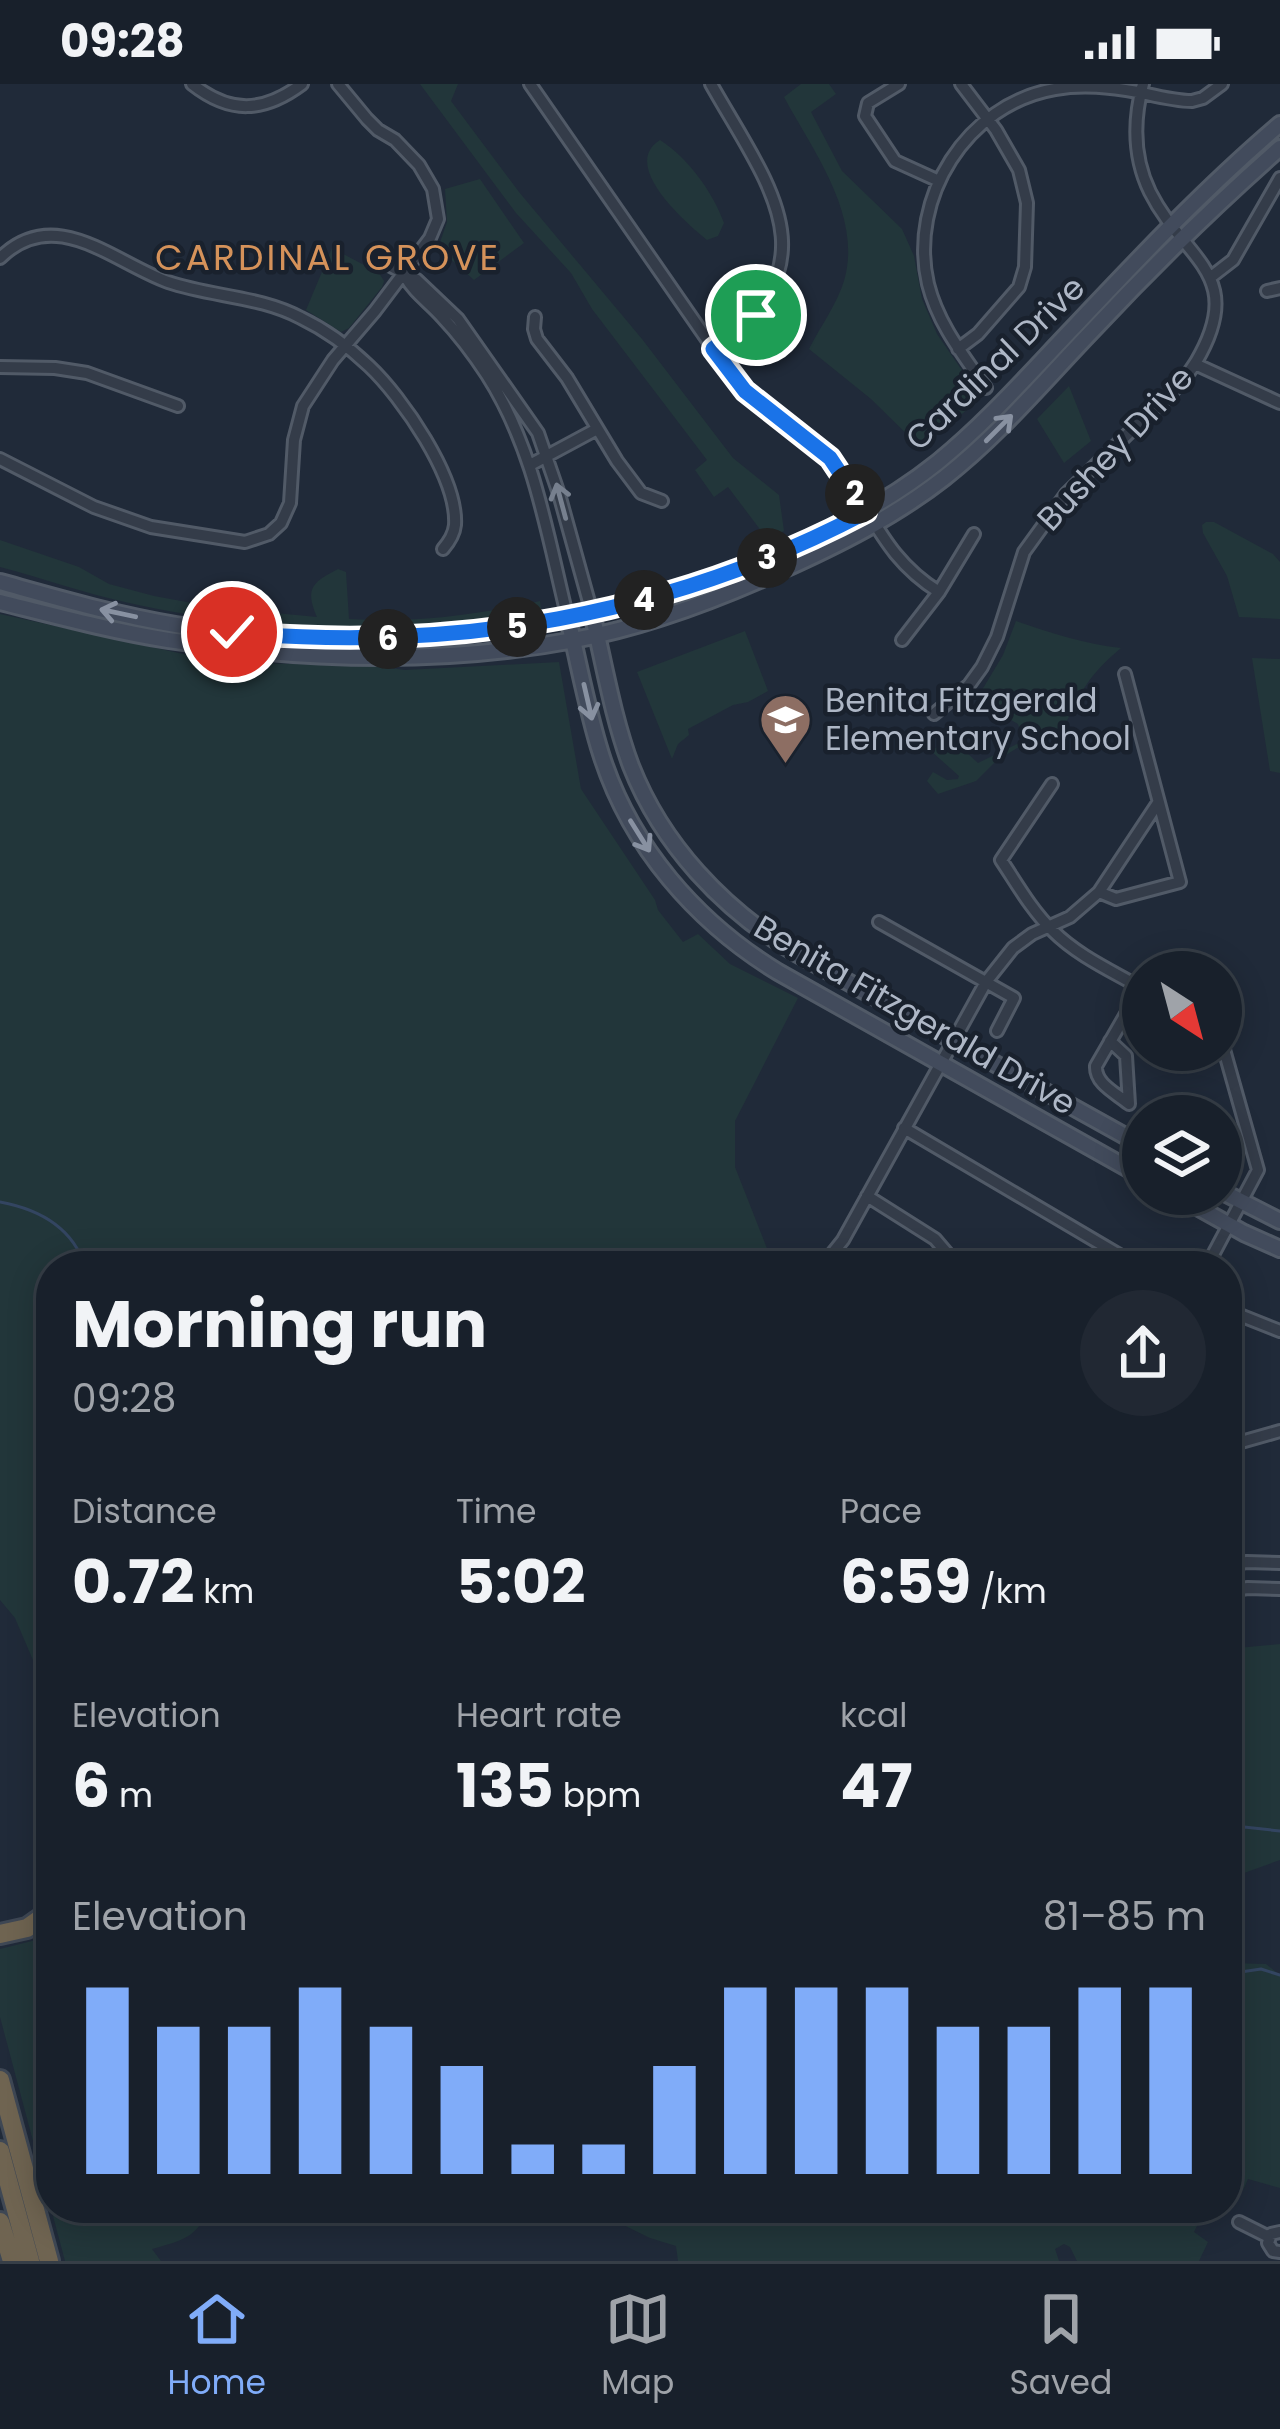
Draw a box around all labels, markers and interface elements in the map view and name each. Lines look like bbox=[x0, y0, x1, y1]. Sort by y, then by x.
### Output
text: 09:28 bbox=[60, 10, 185, 73]
district label: CARDINAL GROVE bbox=[155, 232, 501, 283]
pin bbox=[705, 264, 807, 366]
street label: Cardinal Drive bbox=[895, 265, 1095, 461]
icon: arrive bbox=[723, 282, 789, 348]
street label: Bushey Drive bbox=[1026, 355, 1204, 541]
one-way arrow bbox=[984, 414, 1013, 442]
pin: 2 bbox=[825, 464, 885, 524]
text: 2 bbox=[846, 470, 864, 517]
one-way arrow bbox=[548, 482, 570, 520]
pin: 3 bbox=[737, 528, 797, 588]
text: 3 bbox=[757, 534, 777, 581]
pin: 4 bbox=[614, 570, 674, 630]
text: 4 bbox=[633, 576, 655, 623]
pin bbox=[181, 581, 283, 683]
pin: 5 bbox=[487, 597, 547, 657]
icon: check bbox=[199, 599, 265, 665]
one-way arrow bbox=[100, 601, 139, 623]
text: 5 bbox=[506, 603, 528, 650]
pin: 6 bbox=[358, 609, 418, 669]
text: 6 bbox=[377, 615, 399, 662]
place label: Benita Fitzgerald Elementary School bbox=[825, 677, 1131, 762]
one-way arrow bbox=[577, 682, 600, 720]
school or university icon: Benita Fitzgerald Elementary School bbox=[758, 691, 814, 765]
one-way arrow bbox=[627, 818, 652, 852]
street label: Benita Fitzgerald Drive bbox=[746, 904, 1084, 1126]
north arrow bbox=[1122, 951, 1242, 1071]
map controls bbox=[1122, 951, 1242, 1215]
button: layers bbox=[1122, 1095, 1242, 1215]
text: Morning run bbox=[72, 1278, 487, 1370]
button: share bbox=[1080, 1290, 1206, 1416]
text: 09:28 bbox=[72, 1371, 176, 1426]
text: Distance bbox=[72, 1488, 217, 1535]
text: Time bbox=[456, 1488, 536, 1535]
text: Pace bbox=[840, 1488, 922, 1535]
text: 0.72 bbox=[72, 1540, 194, 1624]
text: 5:02 bbox=[456, 1540, 585, 1624]
text: 6:59 bbox=[840, 1540, 971, 1624]
text: km bbox=[194, 1568, 254, 1615]
text: /km bbox=[971, 1568, 1047, 1615]
text: Elevation bbox=[72, 1692, 221, 1739]
text: Heart rate bbox=[456, 1692, 622, 1739]
text: kcal bbox=[840, 1692, 907, 1739]
text: 6 bbox=[72, 1744, 110, 1828]
text: 135 bbox=[456, 1744, 554, 1828]
text: 47 bbox=[840, 1744, 913, 1828]
text: m bbox=[110, 1772, 153, 1819]
text: bpm bbox=[554, 1772, 641, 1819]
text: Elevation bbox=[72, 1889, 248, 1944]
text: 81–85 m bbox=[1043, 1889, 1206, 1944]
tab: Home bbox=[168, 2286, 266, 2408]
tab: Map bbox=[601, 2286, 674, 2408]
tab: Saved bbox=[1009, 2286, 1112, 2408]

